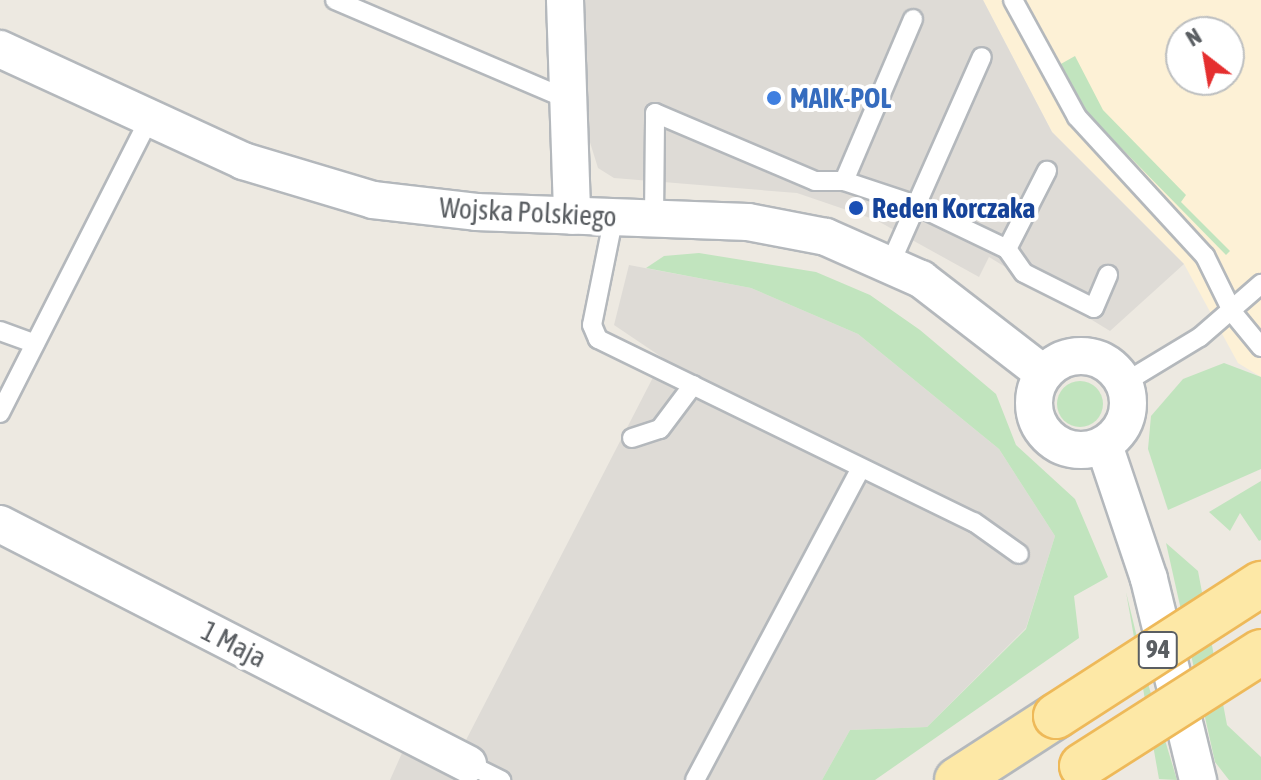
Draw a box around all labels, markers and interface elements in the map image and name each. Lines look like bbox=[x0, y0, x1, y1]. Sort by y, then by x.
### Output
north arrow bbox=[1165, 16, 1245, 96]
text: N bbox=[1181, 23, 1206, 52]
place label: MAIK-POL bbox=[790, 81, 891, 115]
marker: MAIK-POL bbox=[765, 89, 783, 107]
street label: Wojska Polskiego bbox=[439, 191, 617, 233]
place label: Reden Korczaka bbox=[872, 191, 1035, 225]
marker: Reden Korczaka bbox=[847, 199, 865, 217]
street label: 1 Maja bbox=[196, 614, 272, 674]
road number: 94 bbox=[1136, 628, 1180, 672]

